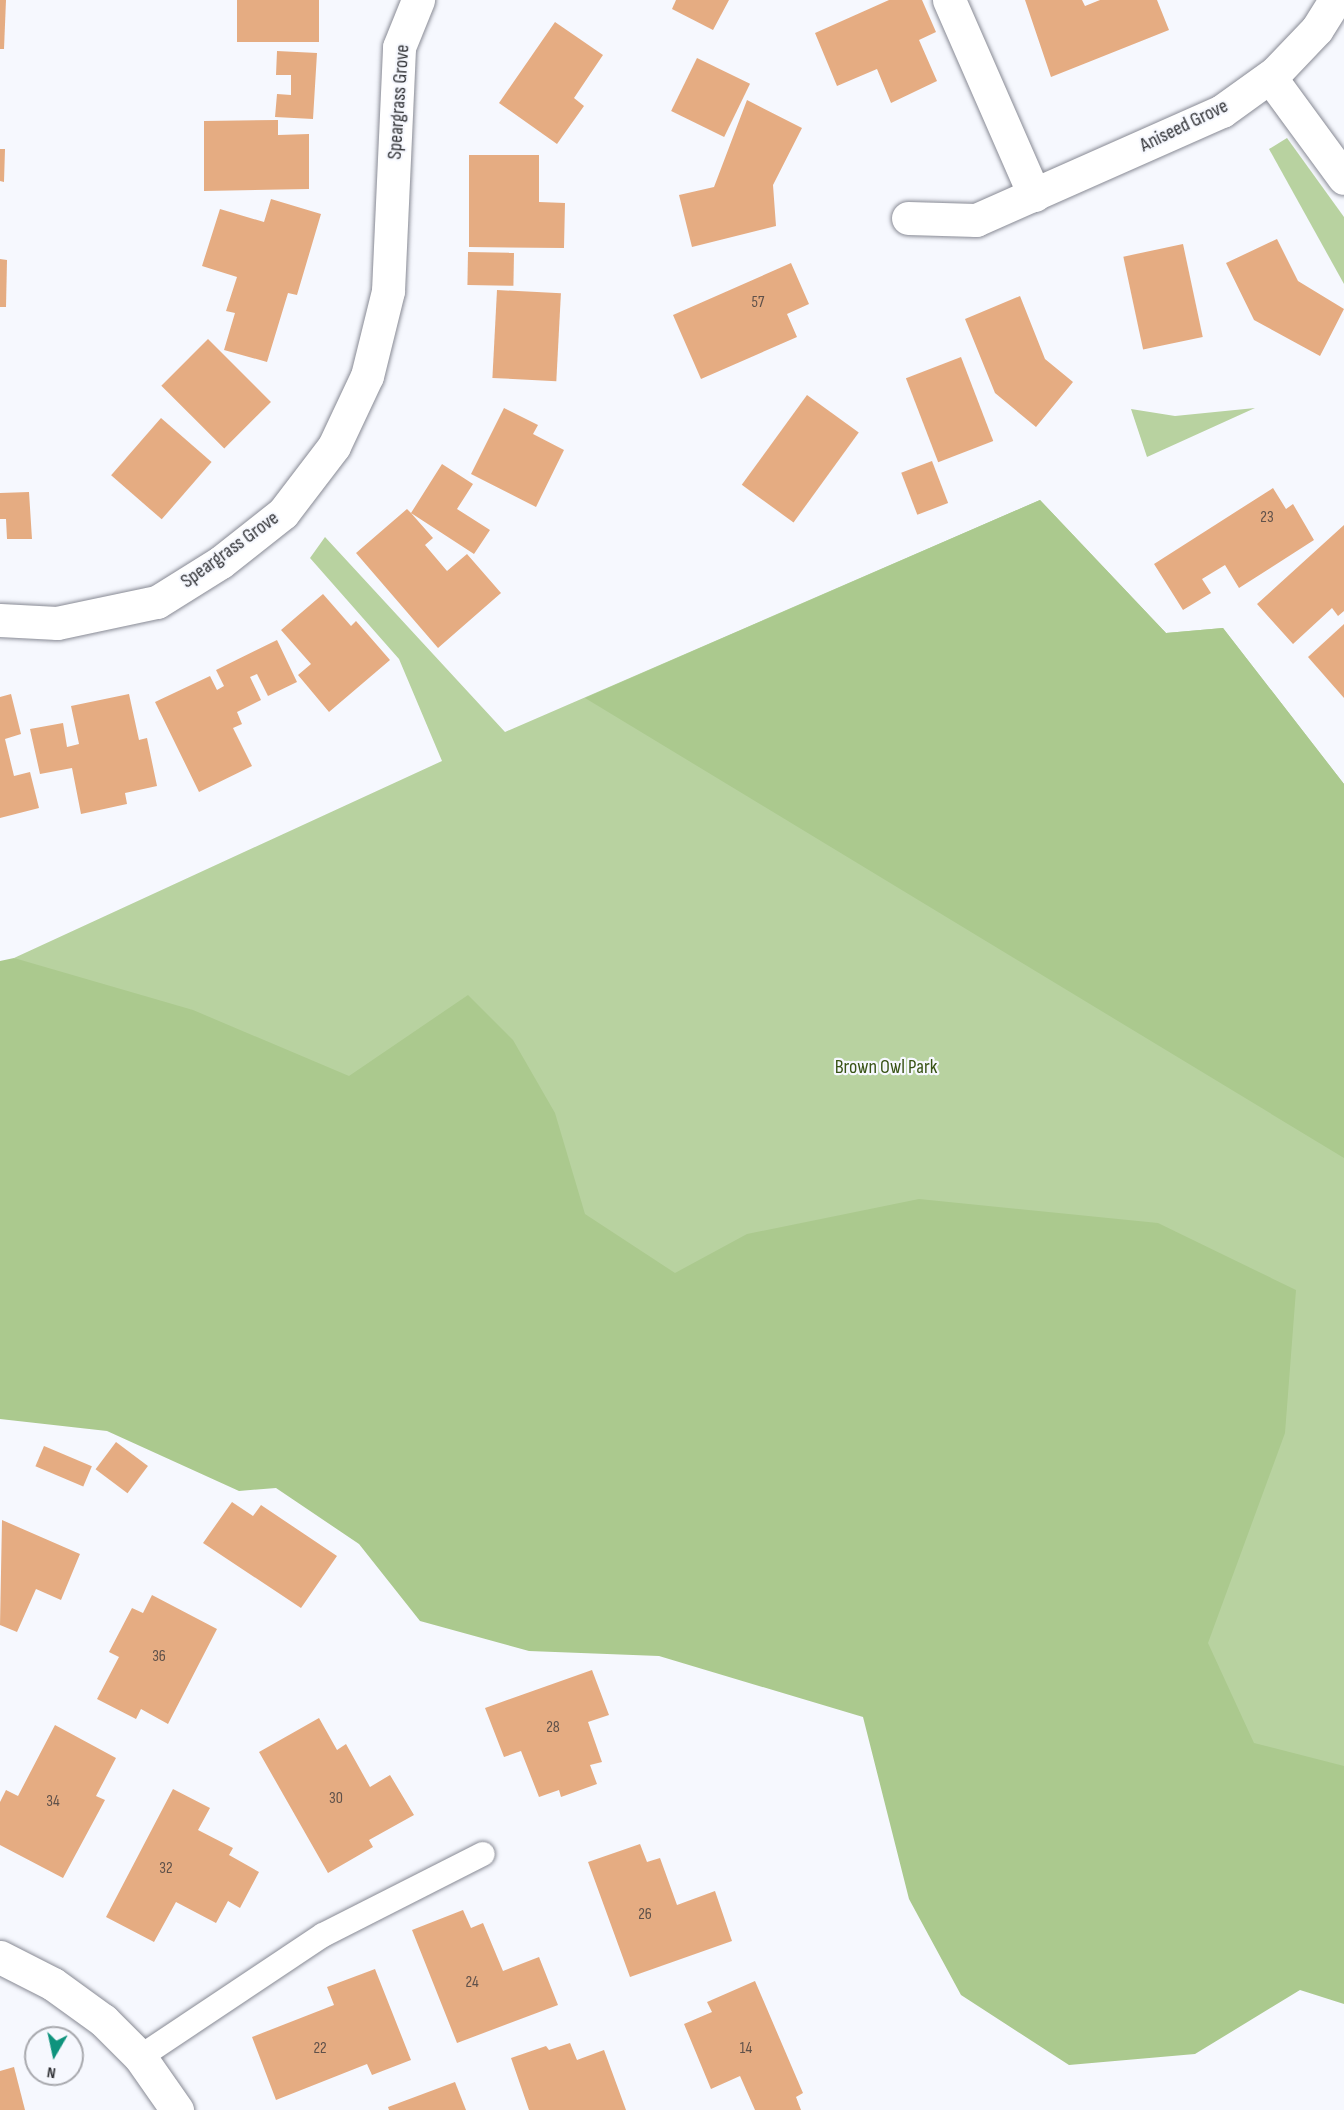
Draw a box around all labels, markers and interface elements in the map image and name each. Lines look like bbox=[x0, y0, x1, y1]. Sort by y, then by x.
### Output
street label: Speargrass Grove bbox=[383, 44, 415, 160]
street label: Aniseed Grove bbox=[1136, 94, 1232, 158]
house number: 57 bbox=[752, 293, 764, 313]
street label: Speargrass Grove bbox=[176, 506, 284, 594]
house number: 23 bbox=[1260, 508, 1274, 528]
park label: Brown Owl Park bbox=[835, 1055, 937, 1079]
house number: 36 bbox=[152, 1647, 166, 1667]
house number: 28 bbox=[546, 1718, 560, 1738]
house number: 30 bbox=[329, 1789, 343, 1809]
house number: 34 bbox=[46, 1792, 60, 1812]
house number: 32 bbox=[159, 1859, 173, 1879]
house number: 26 bbox=[638, 1905, 652, 1925]
house number: 24 bbox=[465, 1973, 479, 1993]
north arrow bbox=[24, 2026, 84, 2086]
house number: 22 bbox=[313, 2039, 327, 2059]
house number: 14 bbox=[740, 2039, 752, 2059]
text: N bbox=[46, 2062, 57, 2082]

